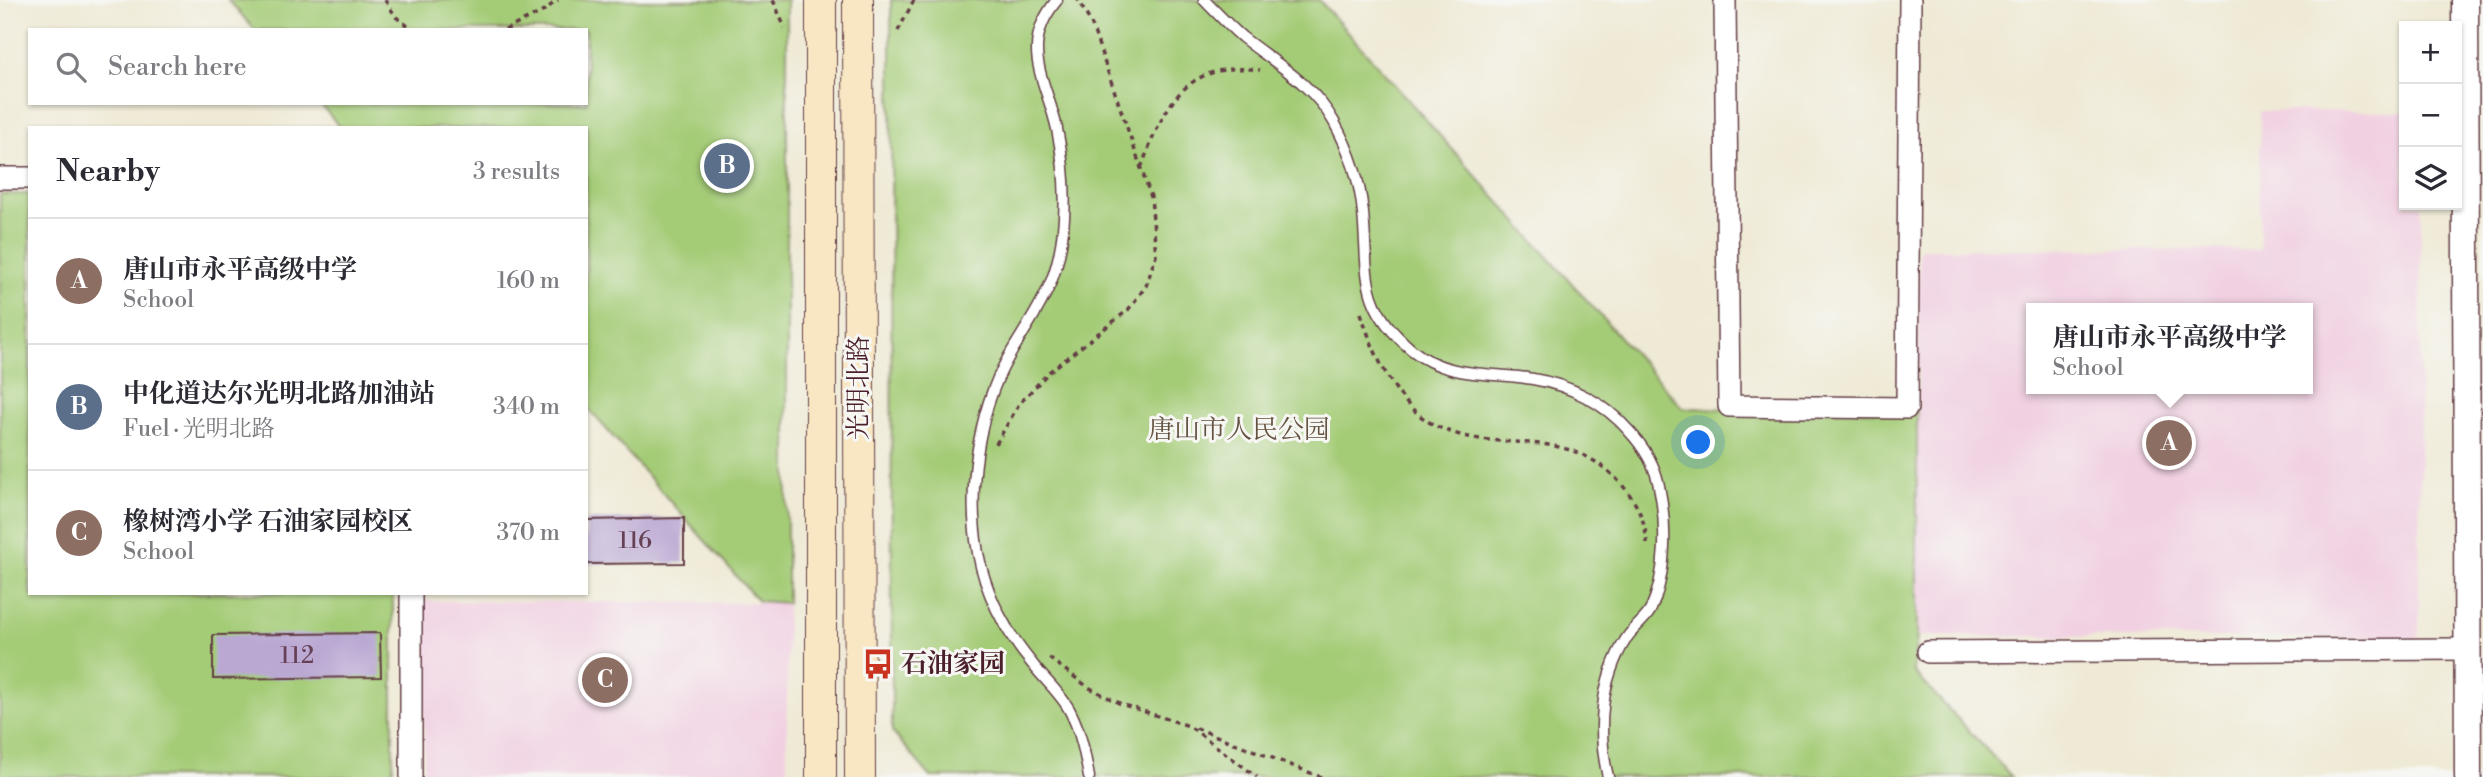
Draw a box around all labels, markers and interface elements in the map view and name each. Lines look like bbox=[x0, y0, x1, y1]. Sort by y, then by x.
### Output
map controls bbox=[2399, 21, 2462, 210]
button: + bbox=[2399, 21, 2462, 84]
search box bbox=[28, 28, 588, 105]
icon: search bbox=[52, 48, 90, 86]
text: Search here bbox=[108, 51, 247, 83]
button: − bbox=[2399, 84, 2462, 147]
pin: B bbox=[704, 140, 750, 192]
button: layers bbox=[2399, 147, 2462, 210]
text: Nearby bbox=[56, 153, 160, 191]
text: 3 results bbox=[473, 158, 560, 186]
text: 唐山市永平高级中学 bbox=[123, 254, 357, 286]
text: A bbox=[71, 267, 87, 295]
text: 160 m bbox=[497, 267, 560, 295]
text: School bbox=[123, 286, 194, 314]
popup bbox=[2026, 303, 2313, 394]
text: 唐山市永平高级中学 bbox=[2052, 322, 2287, 354]
street label: 光明北路 bbox=[843, 336, 875, 440]
text: School bbox=[2052, 354, 2124, 382]
text: 中化道达尔光明北路加油站 bbox=[123, 378, 435, 410]
text: B bbox=[70, 393, 88, 421]
text: 340 m bbox=[493, 393, 560, 421]
park label: 唐山市人民公园 bbox=[1148, 414, 1330, 446]
text: Fuel · 光明北路 bbox=[123, 415, 275, 443]
pin: A bbox=[2146, 417, 2192, 469]
your location bbox=[1681, 425, 1715, 459]
text: 橡树湾小学 石油家园校区 bbox=[123, 506, 413, 538]
text: C bbox=[71, 519, 87, 547]
text: 370 m bbox=[497, 519, 560, 547]
house number: 116 bbox=[618, 527, 652, 555]
text: School bbox=[123, 538, 194, 566]
house number: 112 bbox=[280, 642, 314, 670]
bus stop icon: 石油家园 bbox=[861, 647, 895, 681]
place label: 石油家园 bbox=[901, 648, 1005, 680]
pin: C bbox=[582, 654, 628, 706]

